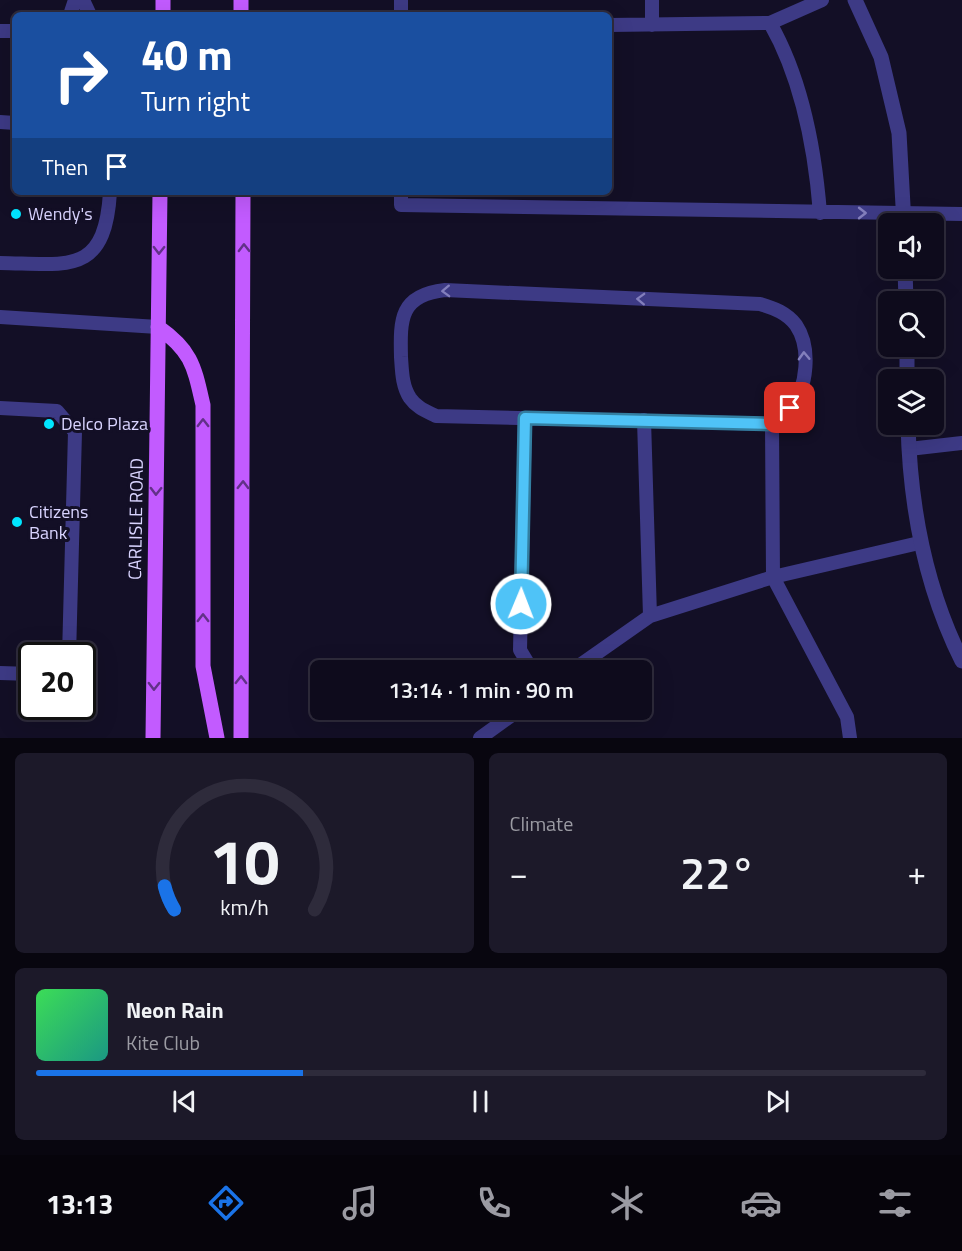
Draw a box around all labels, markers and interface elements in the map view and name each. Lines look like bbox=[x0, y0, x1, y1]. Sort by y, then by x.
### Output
text: 40 m bbox=[141, 22, 233, 86]
icon: right bbox=[42, 36, 120, 114]
text: Turn right bbox=[141, 80, 250, 121]
text: Then bbox=[42, 150, 88, 184]
icon: arrive bbox=[100, 150, 133, 183]
place label: Wendy's bbox=[28, 200, 93, 227]
marker: Wendy's bbox=[9, 207, 23, 221]
one-way arrow bbox=[857, 207, 866, 219]
map controls bbox=[878, 213, 944, 435]
button: sound bbox=[878, 213, 944, 279]
one-way arrow bbox=[238, 244, 250, 253]
one-way arrow bbox=[153, 246, 165, 255]
one-way arrow bbox=[441, 285, 450, 297]
button: search bbox=[878, 291, 944, 357]
one-way arrow bbox=[636, 292, 645, 305]
one-way arrow bbox=[798, 351, 810, 360]
button: layers bbox=[878, 369, 944, 435]
pin bbox=[764, 382, 815, 433]
icon: arrive bbox=[773, 391, 806, 424]
place label: Delco Plaza bbox=[61, 410, 148, 437]
marker: Delco Plaza bbox=[42, 417, 56, 431]
one-way arrow bbox=[197, 418, 209, 427]
street label: CARLISLE ROAD bbox=[121, 458, 150, 580]
one-way arrow bbox=[237, 480, 249, 489]
one-way arrow bbox=[150, 486, 162, 495]
place label: Citizens Bank bbox=[29, 498, 88, 546]
marker: Citizens Bank bbox=[10, 515, 24, 529]
position arrow bbox=[489, 572, 553, 636]
one-way arrow bbox=[197, 613, 209, 622]
speed limit sign: 20 bbox=[18, 642, 96, 720]
text: 13:14 · 1 min · 90 m bbox=[388, 673, 574, 707]
one-way arrow bbox=[235, 675, 247, 684]
one-way arrow bbox=[147, 681, 160, 690]
text: Climate bbox=[510, 808, 573, 839]
text: 10 bbox=[209, 813, 279, 908]
text: 22° bbox=[680, 838, 756, 906]
text: − bbox=[510, 848, 528, 898]
text: + bbox=[908, 848, 926, 898]
text: km/h bbox=[220, 891, 269, 923]
text: Neon Rain bbox=[126, 993, 224, 1027]
text: Kite Club bbox=[126, 1027, 200, 1058]
icon: previous bbox=[168, 1085, 201, 1118]
icon: pause bbox=[464, 1085, 497, 1118]
icon: next bbox=[761, 1085, 794, 1118]
icon: directions bbox=[205, 1182, 247, 1224]
icon: music bbox=[339, 1182, 381, 1224]
icon: phone bbox=[473, 1182, 515, 1224]
icon: climate bbox=[606, 1182, 648, 1224]
icon: car bbox=[740, 1182, 782, 1224]
icon: filters bbox=[874, 1182, 916, 1224]
text: 13:13 bbox=[46, 1183, 113, 1224]

